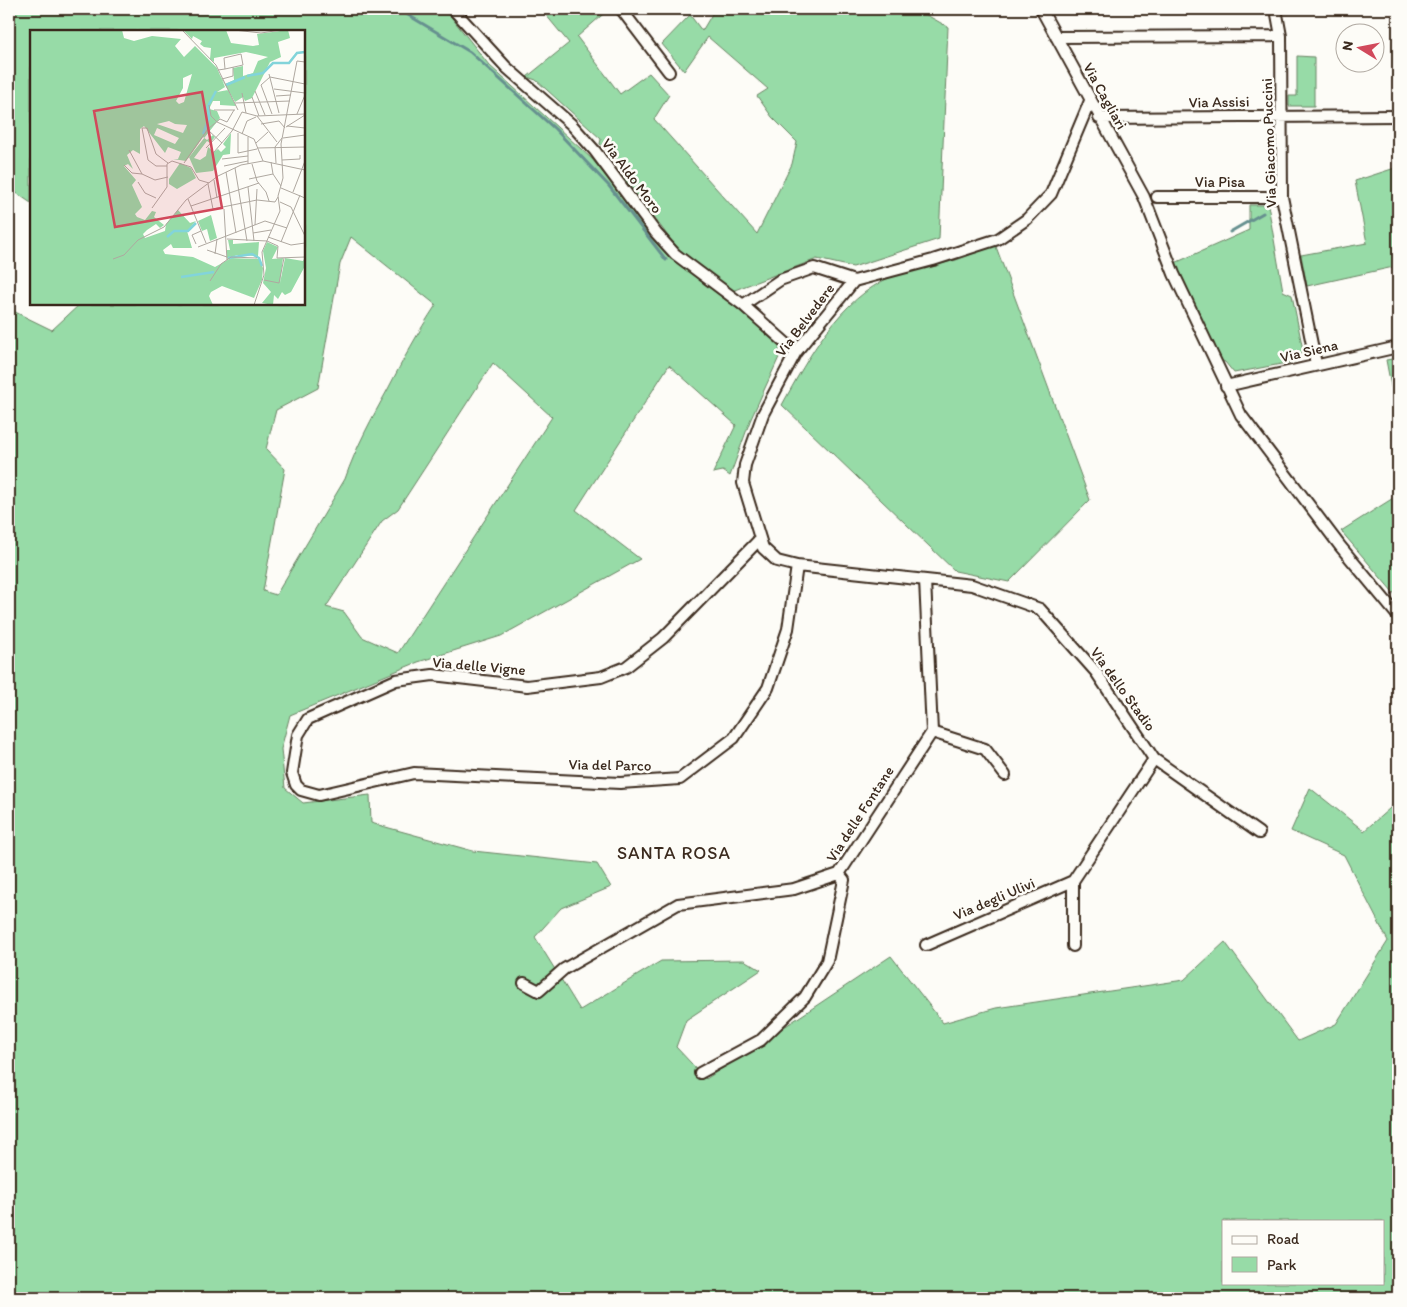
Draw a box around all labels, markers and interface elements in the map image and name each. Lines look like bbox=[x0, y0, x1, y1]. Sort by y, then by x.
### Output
north arrow bbox=[1334, 22, 1384, 72]
inset map bbox=[30, 30, 305, 305]
text: N bbox=[1338, 40, 1357, 52]
street label: Via Cagliari bbox=[1079, 59, 1131, 133]
street label: Via Giacomo Puccini bbox=[1258, 78, 1280, 208]
street label: Via Assisi bbox=[1188, 92, 1250, 112]
street label: Via Aldo Moro bbox=[598, 135, 666, 217]
street label: Via Pisa bbox=[1195, 173, 1245, 191]
street label: Via Belvedere bbox=[772, 280, 838, 360]
street label: Via Siena bbox=[1278, 335, 1340, 366]
street label: Via dello Stadio bbox=[1086, 643, 1160, 735]
street label: Via delle Vigne bbox=[432, 653, 526, 679]
street label: Via del Parco bbox=[568, 755, 652, 775]
street label: Via delle Fontane bbox=[822, 763, 898, 865]
district label: SANTA ROSA bbox=[617, 842, 731, 864]
street label: Via degli Ulivi bbox=[951, 874, 1037, 924]
legend bbox=[1222, 1220, 1384, 1284]
text: Road bbox=[1267, 1230, 1300, 1248]
text: Park bbox=[1267, 1256, 1297, 1274]

